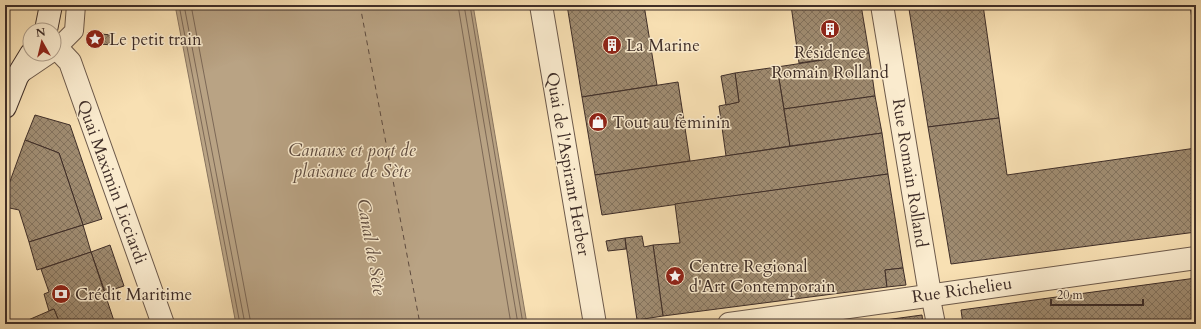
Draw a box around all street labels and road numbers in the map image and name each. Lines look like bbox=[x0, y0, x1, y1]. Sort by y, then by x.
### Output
street label: Quai de l'Aspirant Herber bbox=[541, 70, 596, 258]
street label: Quai Maximin Licciardi bbox=[72, 97, 153, 268]
street label: Rue Romain Rolland bbox=[887, 97, 933, 249]
street label: Rue Richelieu bbox=[910, 272, 1014, 308]

